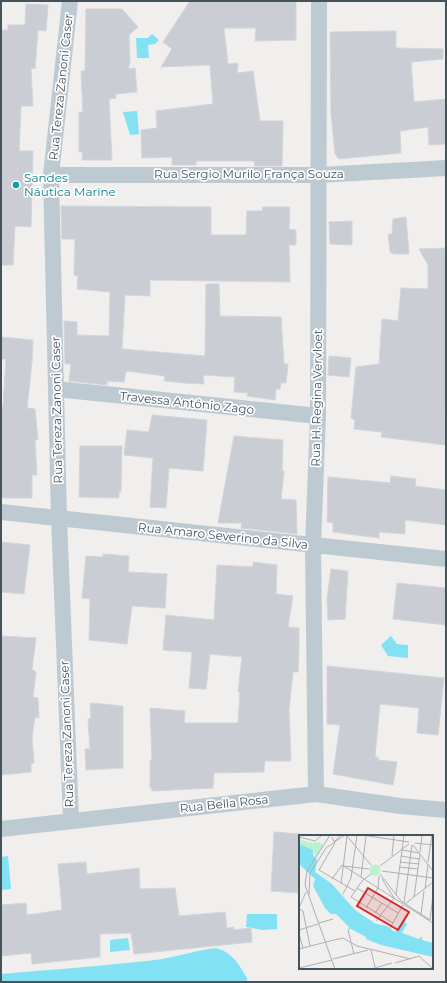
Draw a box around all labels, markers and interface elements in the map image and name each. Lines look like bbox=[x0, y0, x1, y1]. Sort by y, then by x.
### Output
street label: Rua Tereza Zanoni Caser bbox=[45, 13, 76, 161]
street label: Rua Sergio Murilo França Souza bbox=[154, 166, 344, 181]
place label: Sandes Náutica Marine bbox=[24, 170, 116, 199]
marker: Sandes Náutica Marine bbox=[11, 180, 21, 190]
street label: Rua H. Regina Vervloet bbox=[308, 329, 325, 467]
street label: Rua Tereza Zanoni Caser bbox=[48, 336, 65, 484]
street label: Travessa Antônio Zago bbox=[119, 388, 255, 417]
street label: Rua Amaro Severino da Silva bbox=[137, 519, 309, 552]
street label: Rua Tereza Zanoni Caser bbox=[56, 660, 77, 808]
street label: Rua Bella Rosa bbox=[179, 791, 269, 816]
inset map bbox=[299, 835, 433, 969]

